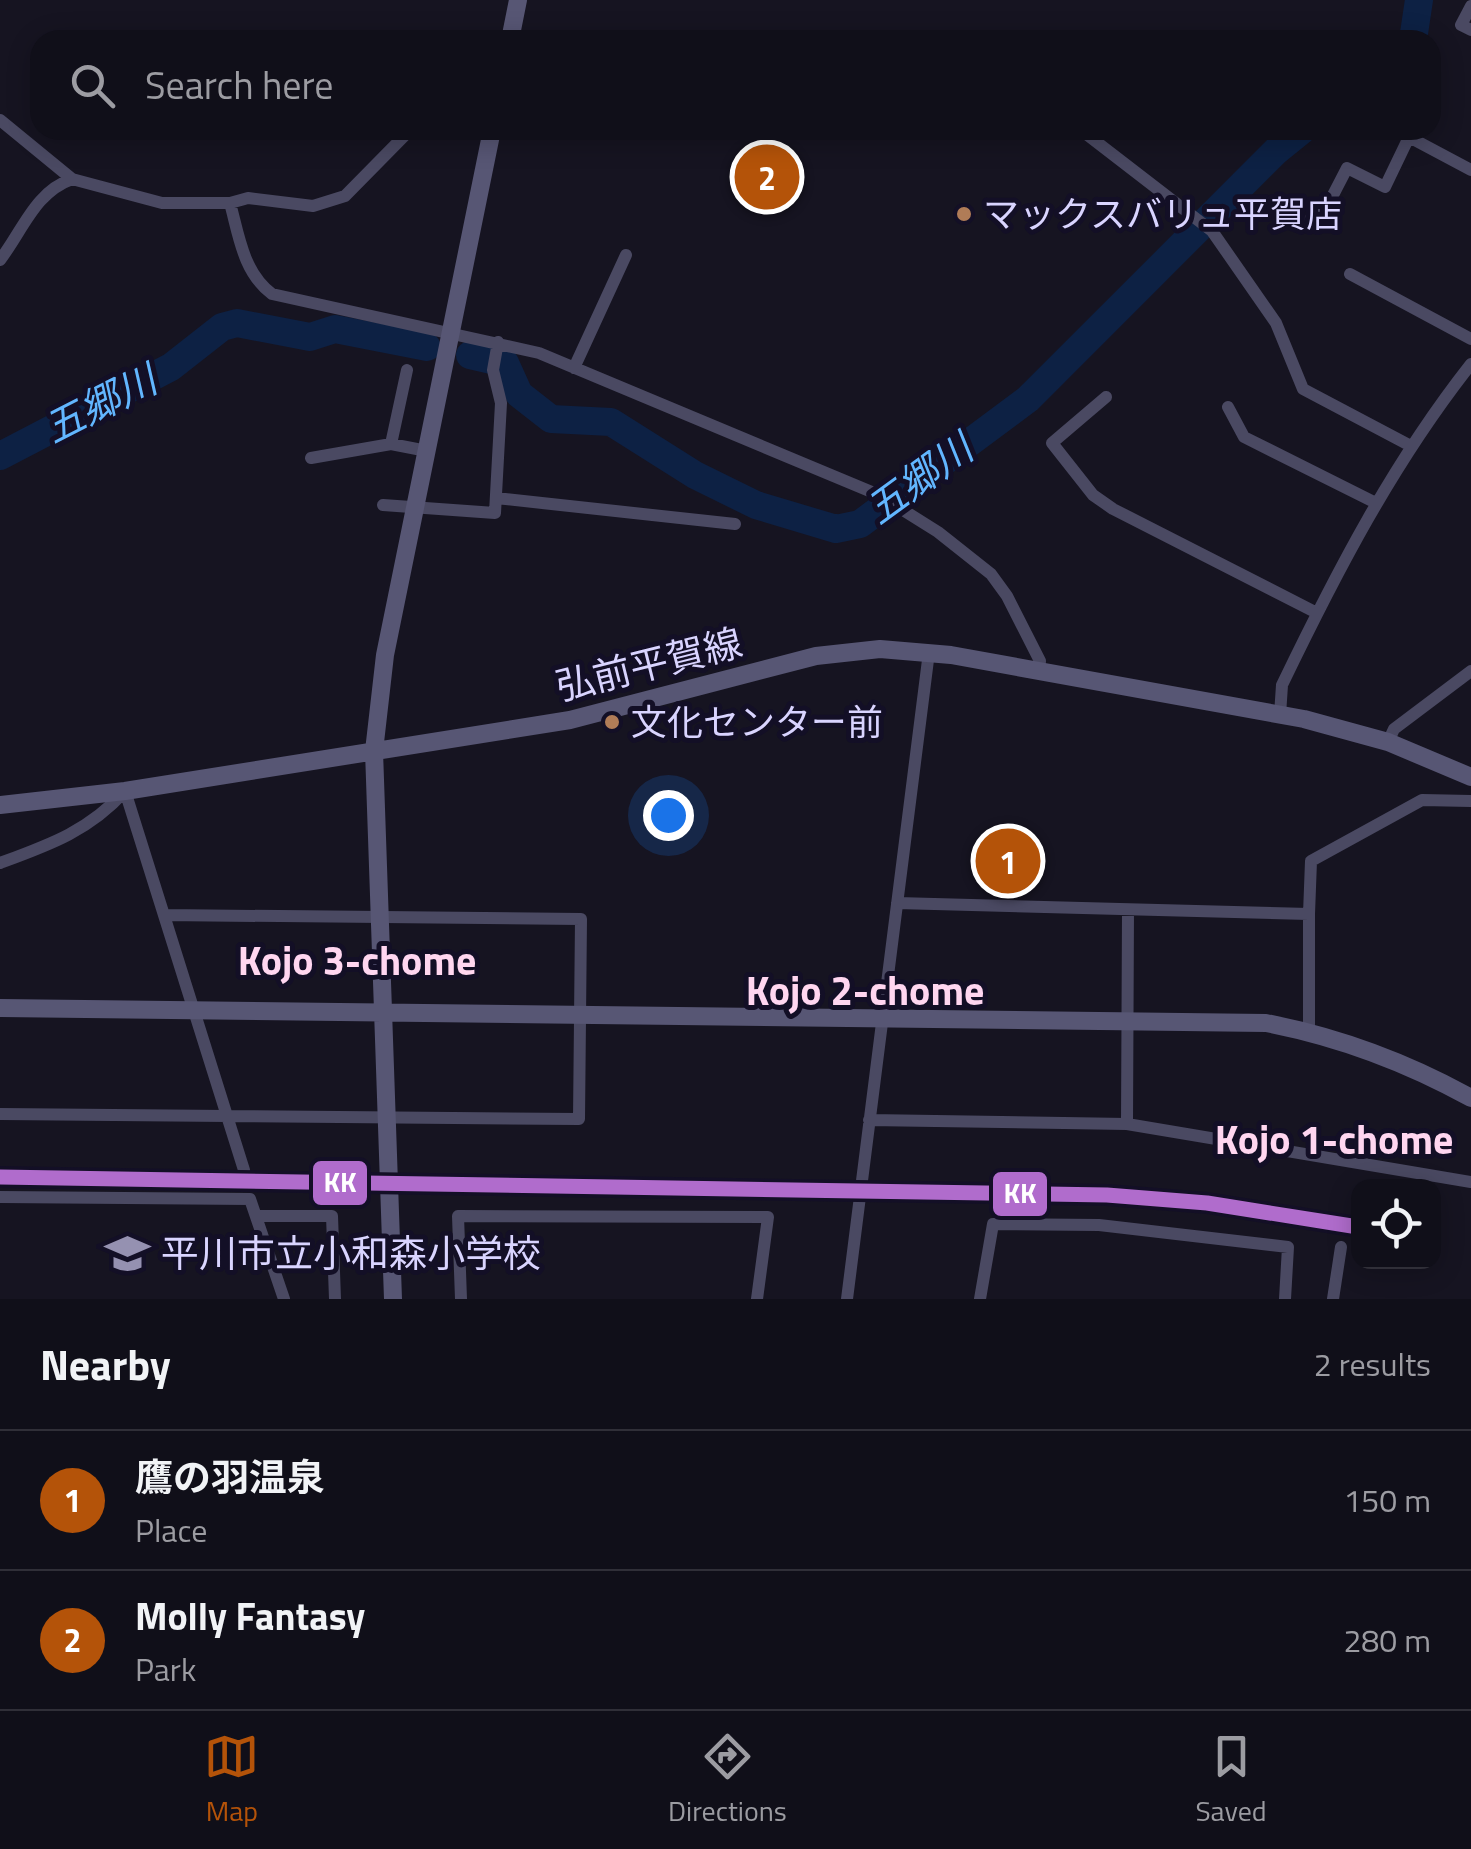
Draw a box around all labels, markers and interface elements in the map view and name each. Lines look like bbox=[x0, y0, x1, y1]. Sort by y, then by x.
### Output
search box bbox=[30, 30, 1441, 140]
text: Search here bbox=[145, 56, 333, 114]
icon: search bbox=[65, 58, 120, 113]
pin: 2 bbox=[734, 140, 800, 214]
place label: マックスバリュ平賀店 bbox=[983, 186, 1342, 241]
marker: マックスバリュ平賀店 bbox=[954, 204, 974, 224]
water label: 五郷川 bbox=[32, 347, 171, 458]
water label: 五郷川 bbox=[852, 416, 988, 539]
street label: 弘前平賀線 bbox=[550, 613, 748, 715]
place label: 文化センター前 bbox=[631, 694, 883, 749]
marker: 文化センター前 bbox=[602, 712, 622, 732]
your location bbox=[643, 790, 694, 841]
pin: 1 bbox=[976, 824, 1040, 898]
district label: Kojo 3-chome bbox=[238, 930, 476, 991]
district label: Kojo 2-chome bbox=[746, 960, 984, 1021]
district label: Kojo 1-chome bbox=[1215, 1109, 1453, 1170]
line badge: KK bbox=[311, 1159, 369, 1207]
text: KK bbox=[323, 1160, 357, 1203]
line badge: KK bbox=[991, 1170, 1049, 1218]
text: KK bbox=[1003, 1171, 1037, 1214]
map controls bbox=[1351, 1179, 1441, 1269]
button: locate bbox=[1351, 1179, 1441, 1269]
place label: 平川市立小和森小学校 bbox=[161, 1224, 541, 1282]
school or university icon: 平川市立小和森小学校 bbox=[104, 1230, 152, 1278]
text: Nearby bbox=[40, 1332, 171, 1396]
text: 2 results bbox=[1314, 1340, 1431, 1388]
text: 鷹の羽温泉 bbox=[135, 1448, 325, 1506]
text: 1 bbox=[64, 1476, 81, 1524]
text: 150 m bbox=[1343, 1476, 1431, 1524]
text: Place bbox=[135, 1506, 207, 1554]
text: Molly Fantasy bbox=[135, 1587, 365, 1645]
text: 2 bbox=[64, 1616, 81, 1664]
text: 280 m bbox=[1343, 1616, 1431, 1664]
text: Park bbox=[135, 1645, 196, 1693]
tab: Map bbox=[204, 1729, 259, 1832]
tab: Directions bbox=[668, 1729, 787, 1832]
tab: Saved bbox=[1195, 1729, 1267, 1832]

